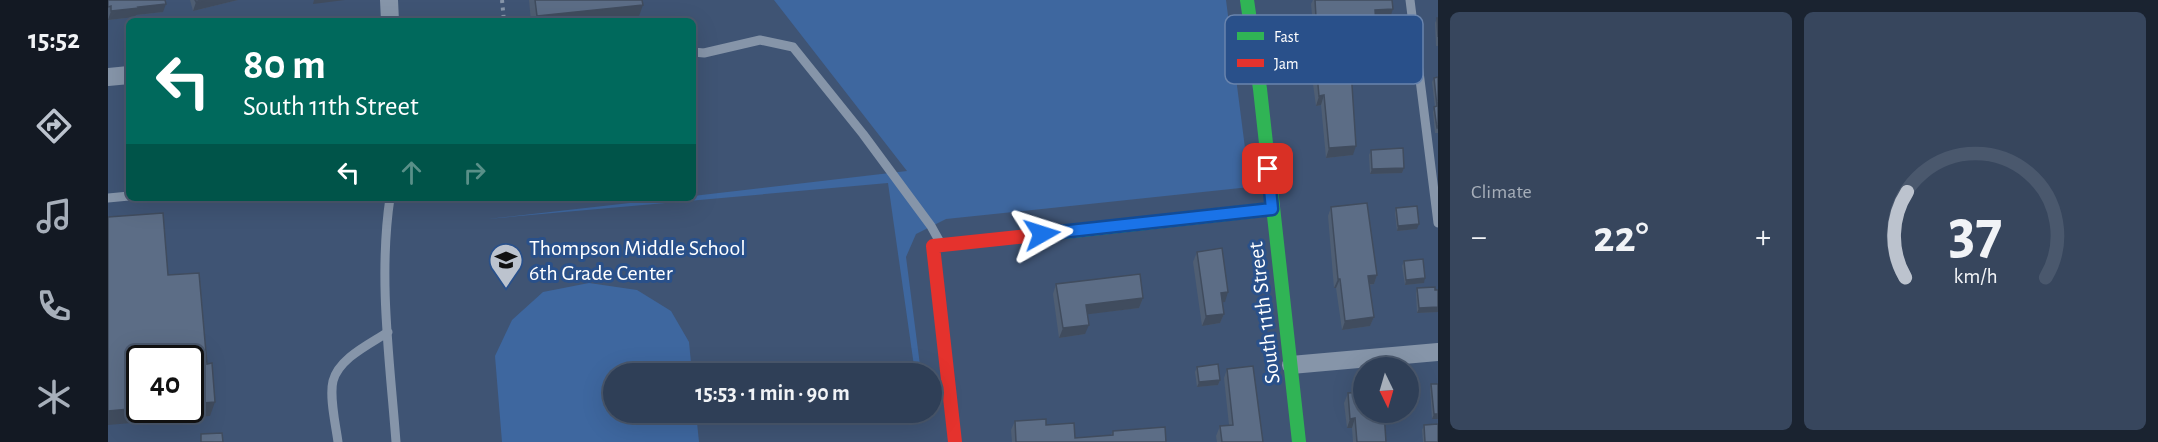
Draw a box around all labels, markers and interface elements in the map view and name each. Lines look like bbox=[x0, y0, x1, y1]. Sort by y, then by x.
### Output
legend bbox=[1225, 15, 1423, 84]
text: 15:52 bbox=[28, 26, 80, 53]
text: Fast bbox=[1274, 29, 1299, 45]
icon: left bbox=[144, 42, 222, 120]
text: 80 m bbox=[243, 44, 326, 86]
text: Jam bbox=[1274, 56, 1299, 72]
text: South 11th Street bbox=[243, 93, 419, 120]
icon: directions bbox=[33, 105, 75, 147]
pin bbox=[1242, 143, 1293, 194]
icon: arrive bbox=[1251, 152, 1284, 185]
icon: left bbox=[332, 156, 365, 189]
icon: ahead bbox=[395, 156, 428, 189]
icon: right bbox=[458, 156, 491, 189]
text: Climate bbox=[1471, 182, 1532, 202]
icon: music bbox=[33, 195, 75, 237]
position arrow bbox=[1010, 202, 1074, 266]
text: 37 bbox=[1948, 202, 2002, 264]
text: 22° bbox=[1593, 215, 1649, 260]
text: − bbox=[1471, 221, 1487, 254]
text: + bbox=[1755, 221, 1771, 254]
place label: Thompson Middle School 6th Grade Center bbox=[529, 237, 746, 284]
street label: South 11th Street bbox=[1244, 241, 1284, 385]
school or university icon: Thompson Middle School 6th Grade Center bbox=[488, 242, 524, 289]
text: km/h bbox=[1953, 266, 1997, 287]
icon: phone bbox=[33, 285, 75, 327]
speed limit sign: 40 bbox=[126, 345, 204, 423]
north arrow bbox=[1353, 357, 1419, 423]
map controls bbox=[1353, 357, 1419, 423]
icon: climate bbox=[33, 376, 75, 418]
text: 15:53 · 1 min · 90 m bbox=[695, 382, 850, 404]

